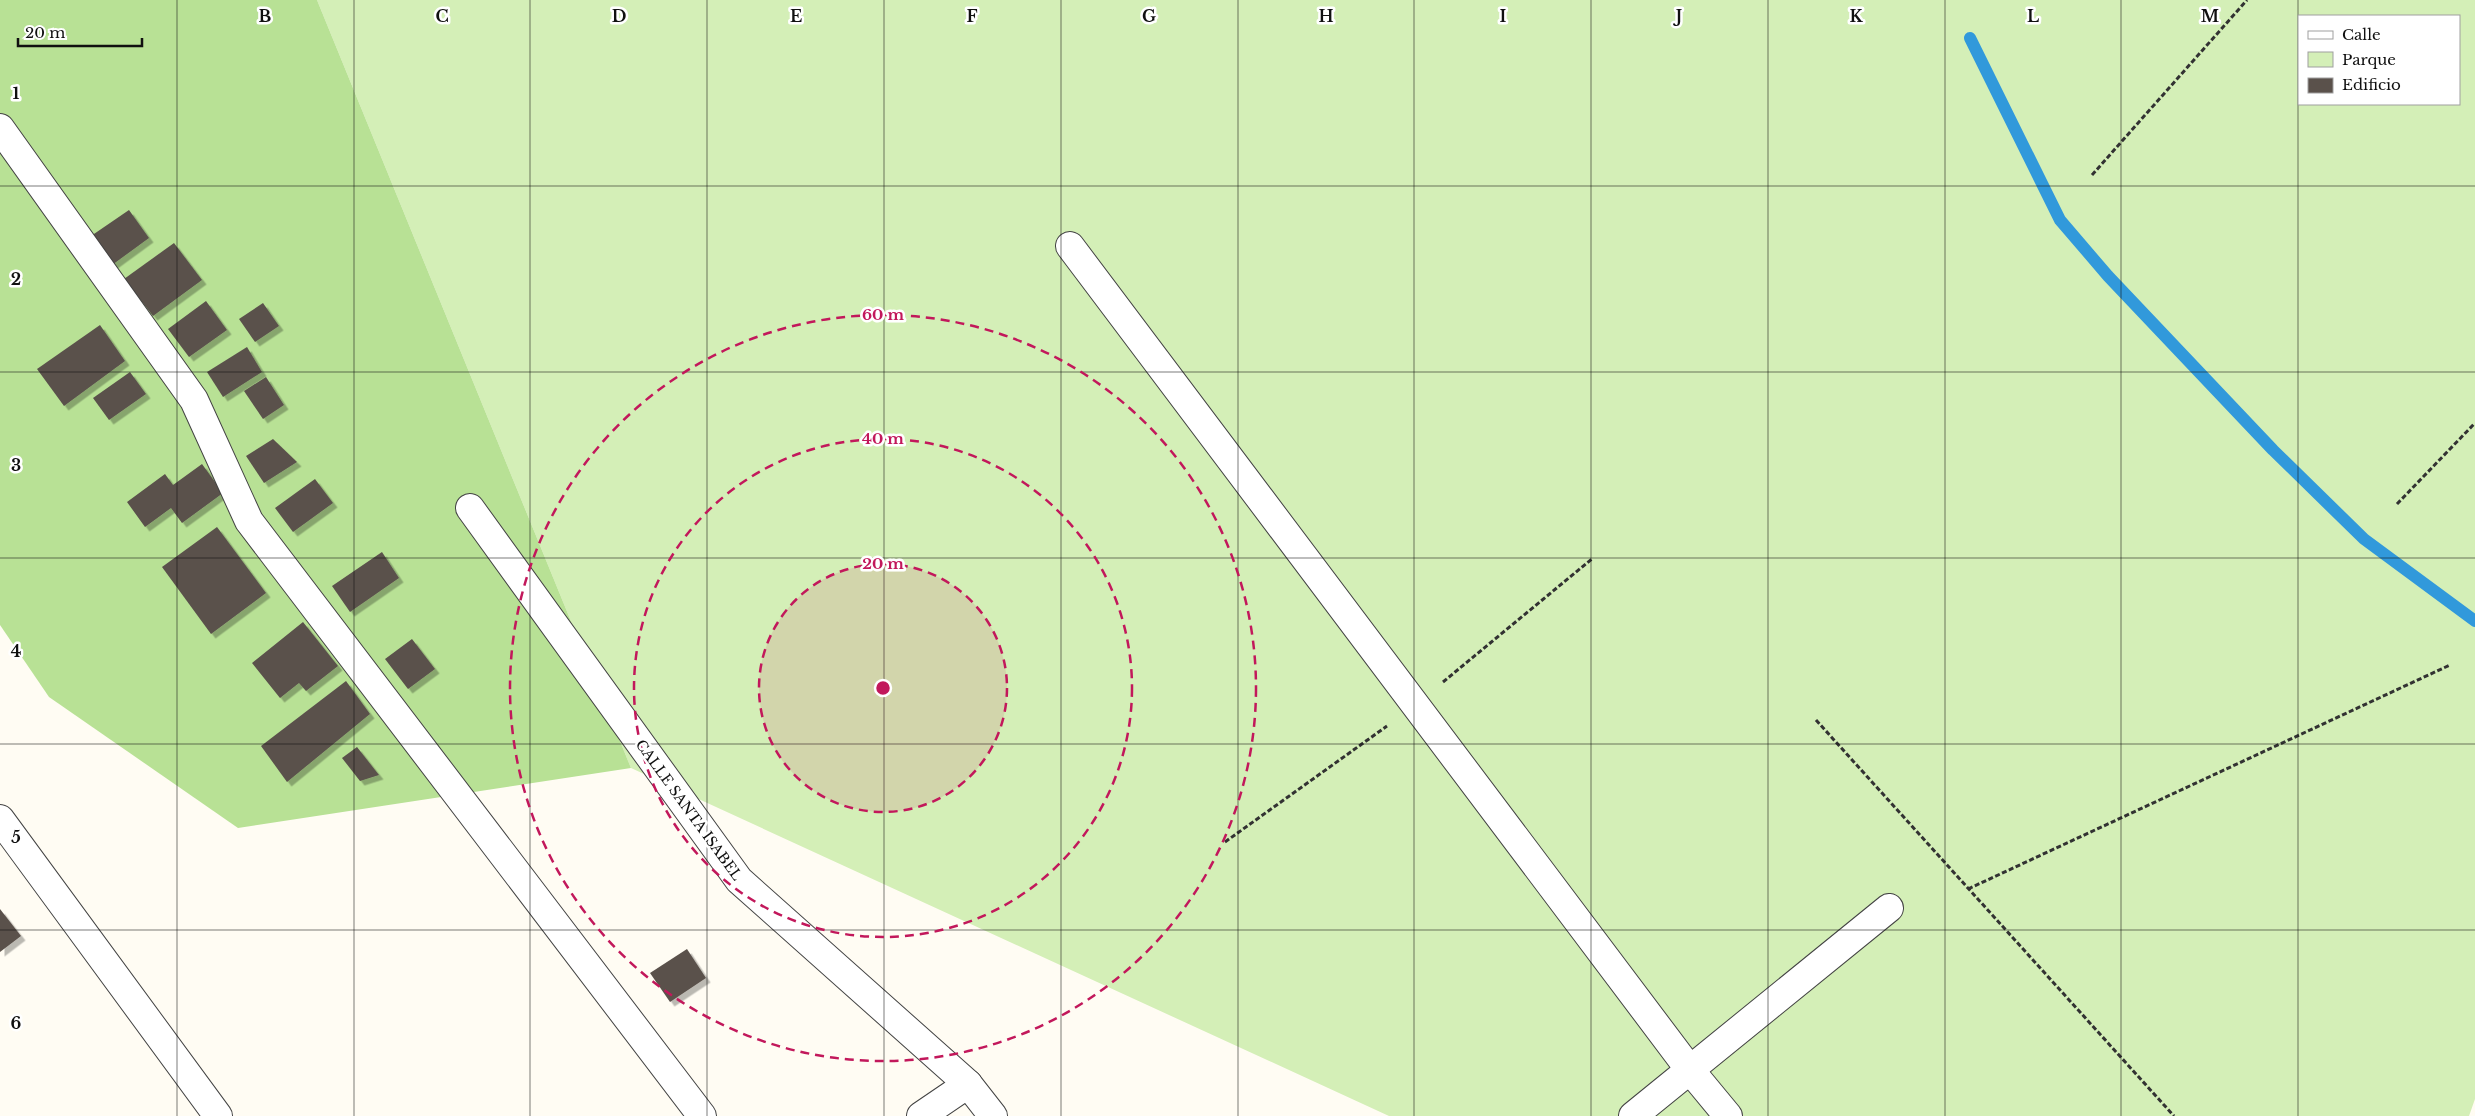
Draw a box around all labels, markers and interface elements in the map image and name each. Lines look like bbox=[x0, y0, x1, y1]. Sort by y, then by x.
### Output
text: B bbox=[259, 6, 272, 26]
text: C bbox=[435, 6, 449, 26]
text: D bbox=[612, 6, 626, 26]
text: E bbox=[790, 6, 802, 26]
text: F bbox=[966, 6, 978, 26]
text: G bbox=[1142, 6, 1156, 26]
text: H bbox=[1318, 6, 1334, 26]
text: I bbox=[1500, 6, 1507, 26]
text: J bbox=[1673, 6, 1682, 26]
text: K bbox=[1849, 6, 1863, 26]
text: L bbox=[2027, 6, 2039, 26]
text: M bbox=[2201, 6, 2219, 26]
scale bar bbox=[18, 15, 141, 47]
legend bbox=[2298, 15, 2460, 105]
text: 20 m bbox=[25, 23, 65, 42]
text: Calle bbox=[2342, 25, 2381, 44]
text: Parque bbox=[2342, 50, 2396, 69]
text: Edificio bbox=[2342, 75, 2401, 94]
text: 1 bbox=[13, 83, 20, 103]
text: 2 bbox=[11, 269, 21, 289]
text: 60 m bbox=[862, 305, 904, 324]
text: 40 m bbox=[862, 429, 904, 448]
text: 3 bbox=[11, 455, 21, 475]
text: 20 m bbox=[862, 554, 904, 573]
text: 4 bbox=[11, 641, 21, 661]
centre of rings bbox=[874, 679, 892, 697]
street label: CALLE SANTA ISABEL bbox=[632, 736, 746, 884]
text: 5 bbox=[11, 827, 21, 847]
text: 6 bbox=[11, 1013, 22, 1033]

